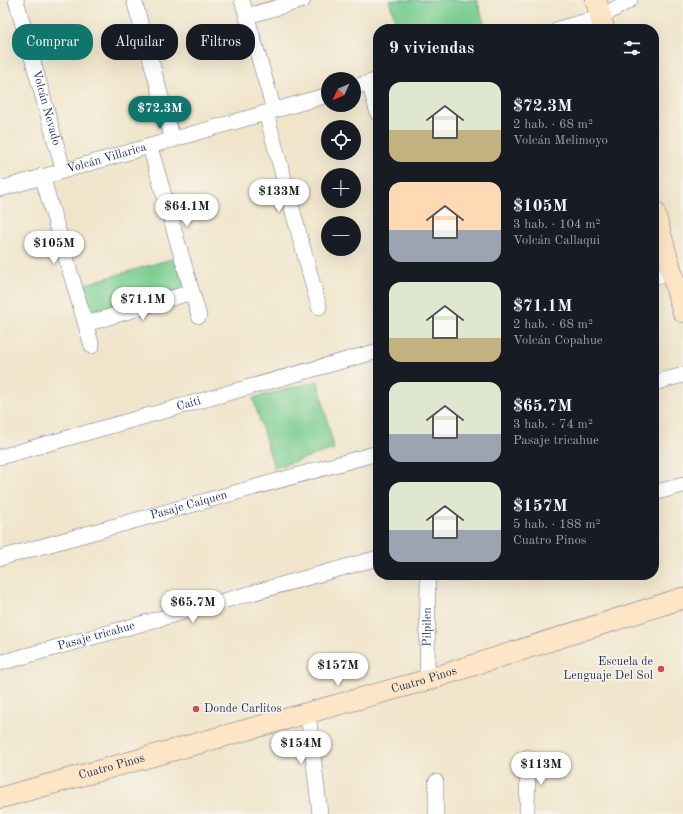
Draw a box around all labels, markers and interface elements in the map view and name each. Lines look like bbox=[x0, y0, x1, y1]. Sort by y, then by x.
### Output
chip: Comprar bbox=[12, 24, 93, 60]
chip: Alquilar bbox=[101, 24, 178, 60]
chip: Filtros bbox=[186, 24, 255, 60]
icon: filters bbox=[621, 37, 643, 59]
text: 9 viviendas bbox=[389, 40, 474, 57]
street label: Volcán Nevado bbox=[30, 69, 62, 147]
north arrow bbox=[321, 72, 361, 112]
map controls bbox=[321, 72, 361, 256]
pin: $72.3M bbox=[127, 96, 193, 130]
icon: home bbox=[421, 98, 469, 146]
text: $72.3M bbox=[513, 98, 572, 115]
text: $72.3M bbox=[137, 102, 183, 115]
text: 2 hab. · 68 m² bbox=[513, 118, 593, 131]
button: locate bbox=[321, 120, 361, 160]
text: Volcán Melimoyo bbox=[513, 134, 608, 147]
street label: Volcán Villarica bbox=[66, 141, 148, 176]
button: + bbox=[321, 168, 361, 208]
pin: $133M bbox=[251, 179, 307, 213]
text: $133M bbox=[258, 185, 300, 198]
pin: $64.1M bbox=[154, 194, 220, 228]
icon: home bbox=[421, 198, 469, 246]
text: $105M bbox=[513, 198, 568, 215]
text: $64.1M bbox=[164, 200, 210, 213]
button: − bbox=[321, 216, 361, 256]
text: 3 hab. · 104 m² bbox=[513, 218, 600, 231]
pin: $105M bbox=[26, 231, 82, 265]
text: Volcán Callaqui bbox=[513, 234, 600, 247]
text: $105M bbox=[33, 237, 75, 250]
pin: $71.1M bbox=[110, 287, 176, 321]
text: $71.1M bbox=[120, 293, 166, 306]
icon: home bbox=[421, 298, 469, 346]
text: $71.1M bbox=[513, 298, 572, 315]
text: 2 hab. · 68 m² bbox=[513, 318, 593, 331]
text: Volcán Copahue bbox=[513, 334, 603, 347]
street label: Caiti bbox=[175, 395, 202, 413]
icon: home bbox=[421, 398, 469, 446]
text: $65.7M bbox=[513, 398, 572, 415]
text: 3 hab. · 74 m² bbox=[513, 418, 593, 431]
text: Pasaje tricahue bbox=[513, 434, 599, 447]
street label: Pasaje Caiquen bbox=[149, 489, 229, 522]
icon: home bbox=[421, 498, 469, 546]
text: $157M bbox=[513, 498, 568, 515]
text: 5 hab. · 188 m² bbox=[513, 518, 600, 531]
text: Cuatro Pinos bbox=[513, 534, 587, 547]
pin: $65.7M bbox=[160, 590, 226, 624]
text: $65.7M bbox=[170, 596, 216, 609]
street label: Pilpilen bbox=[421, 607, 434, 647]
street label: Pasaje tricahue bbox=[56, 620, 137, 653]
pin: $157M bbox=[310, 653, 366, 687]
place label: Escuela de Lenguaje Del Sol bbox=[563, 656, 653, 682]
text: $157M bbox=[317, 659, 359, 672]
marker: Escuela de Lenguaje Del Sol bbox=[656, 664, 666, 674]
street label: Cuatro Pinos bbox=[390, 665, 458, 696]
place label: Donde Carlitos bbox=[204, 703, 282, 715]
marker: Donde Carlitos bbox=[191, 704, 201, 714]
pin: $154M bbox=[273, 731, 329, 765]
text: $154M bbox=[280, 737, 322, 750]
street label: Cuatro Pinos bbox=[77, 752, 146, 782]
pin: $113M bbox=[513, 752, 569, 786]
text: $113M bbox=[520, 758, 562, 771]

